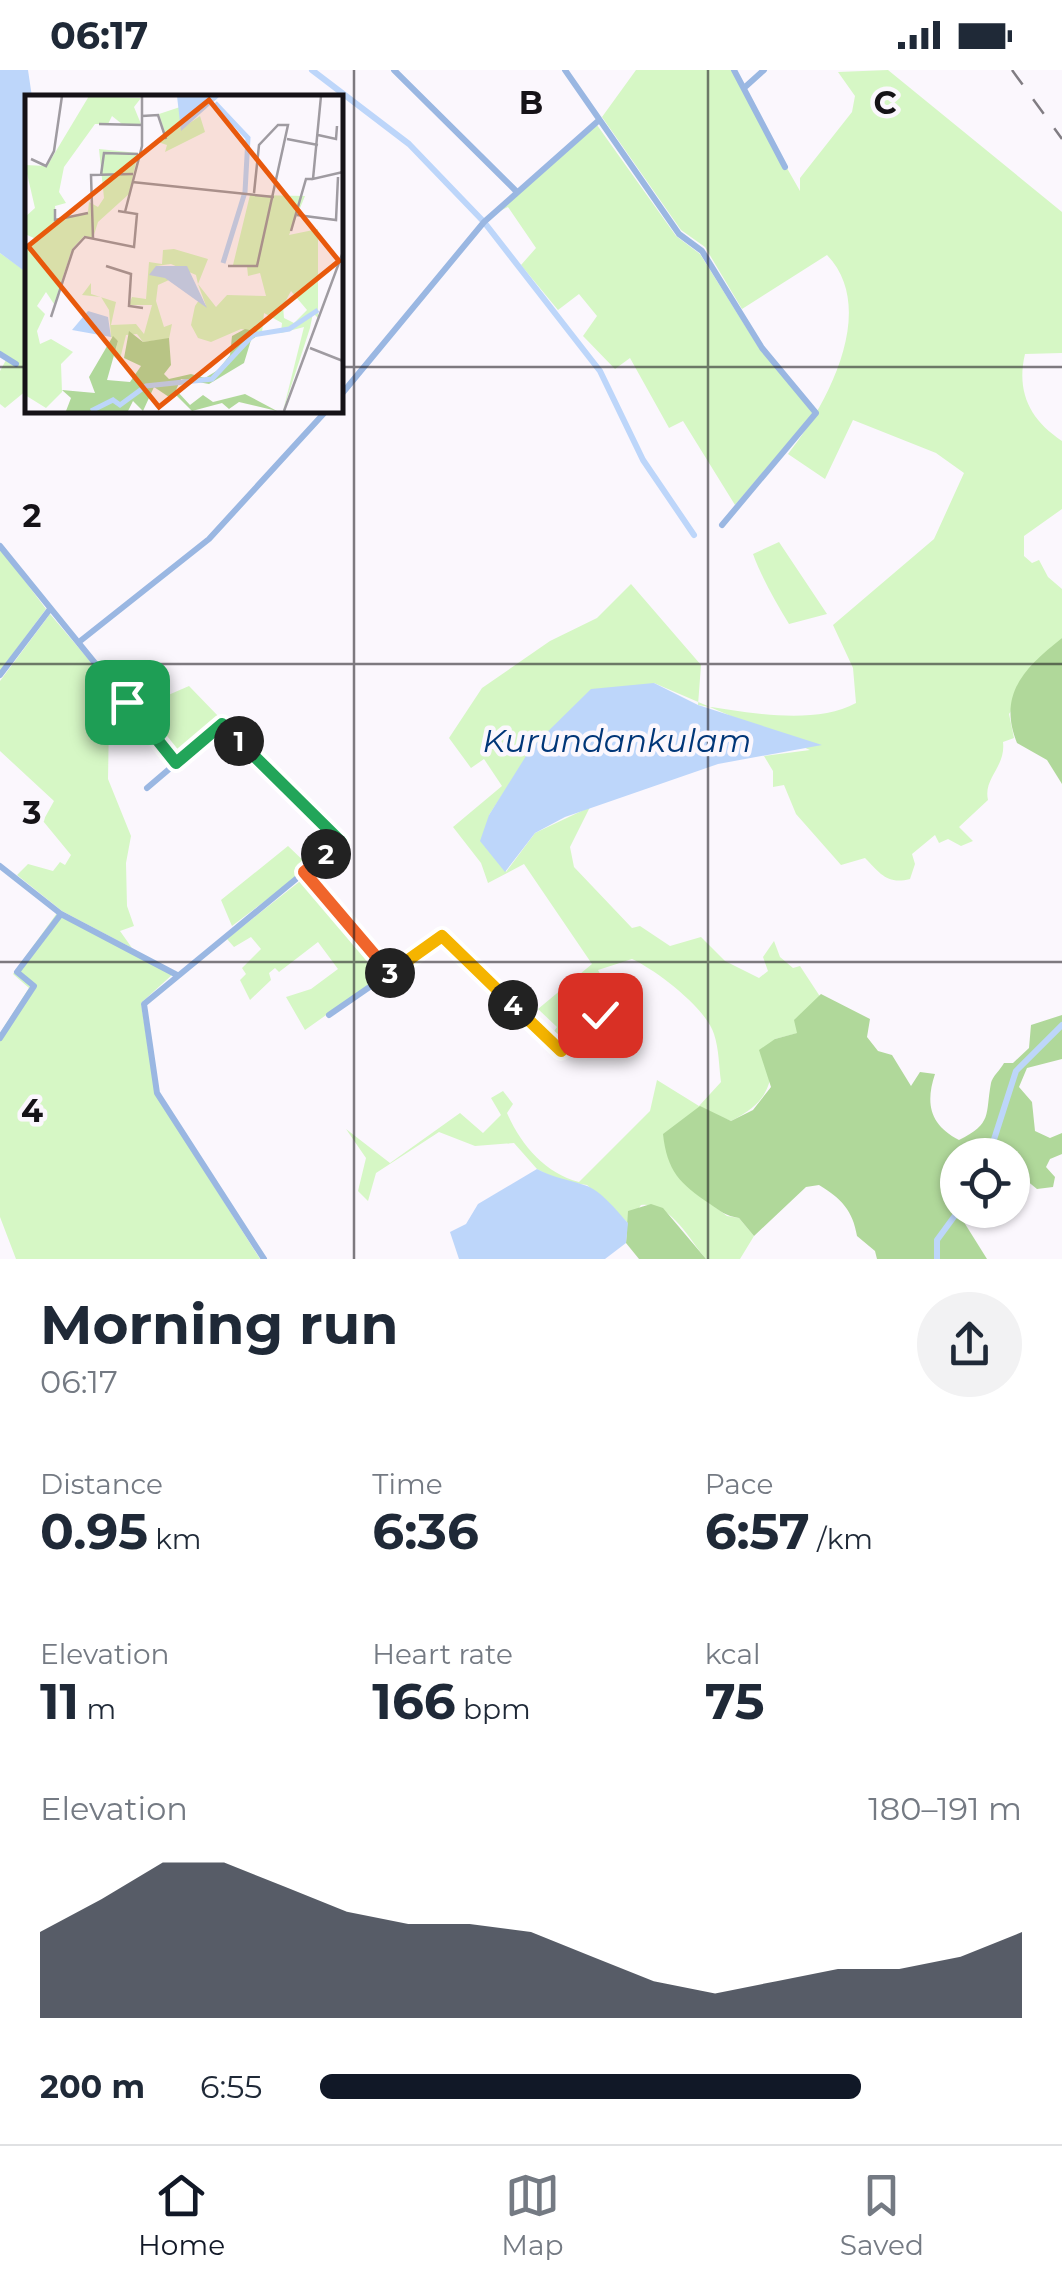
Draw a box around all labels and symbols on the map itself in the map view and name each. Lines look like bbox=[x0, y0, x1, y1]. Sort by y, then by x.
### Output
text: B bbox=[519, 83, 543, 122]
text: C bbox=[873, 83, 897, 122]
inset map bbox=[25, 95, 342, 412]
text: 2 bbox=[23, 496, 41, 535]
pin bbox=[85, 660, 170, 745]
pin: 1 bbox=[214, 716, 264, 766]
water label: Kurundankulam bbox=[482, 721, 752, 760]
text: 3 bbox=[22, 793, 41, 832]
pin: 2 bbox=[301, 829, 351, 879]
pin: 3 bbox=[365, 948, 415, 998]
pin bbox=[558, 973, 643, 1058]
pin: 4 bbox=[488, 980, 538, 1030]
text: 4 bbox=[21, 1091, 43, 1130]

